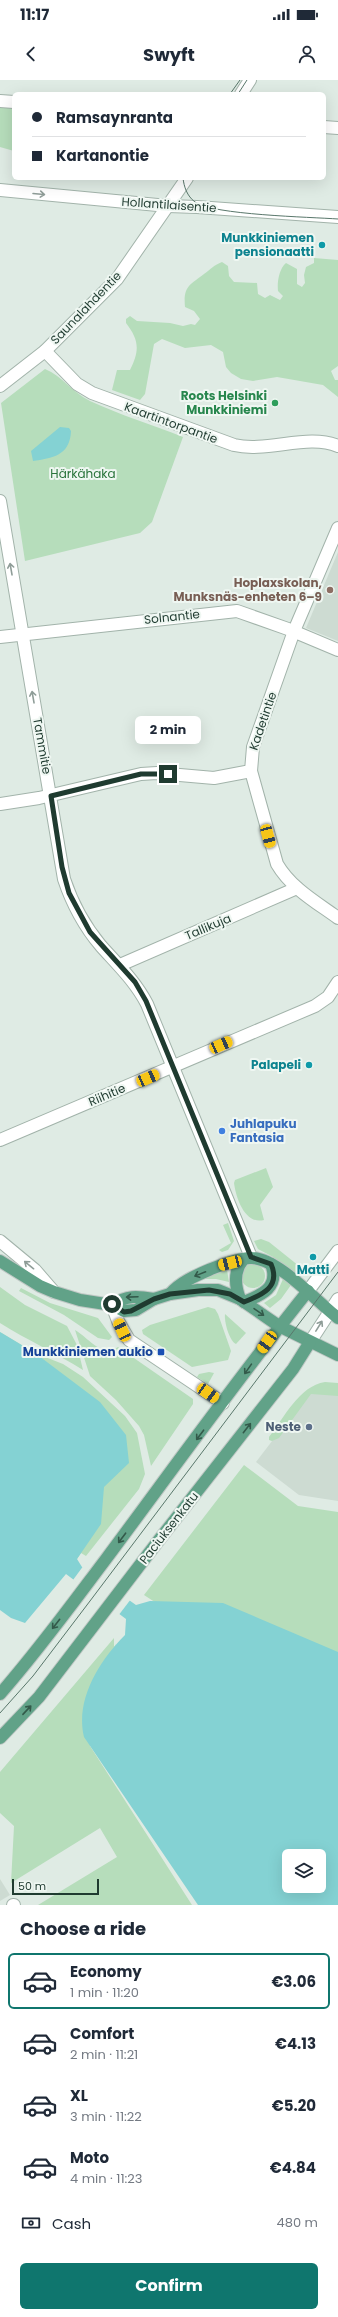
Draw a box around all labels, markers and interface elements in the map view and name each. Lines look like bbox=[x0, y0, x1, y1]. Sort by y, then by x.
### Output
text: 11:17 bbox=[20, 4, 49, 25]
text: Swyft bbox=[143, 42, 195, 67]
icon: back bbox=[20, 43, 42, 65]
icon: person bbox=[296, 43, 318, 65]
text: Ramsaynranta bbox=[56, 107, 173, 128]
text: Kartanontie bbox=[56, 145, 149, 166]
one-way arrow bbox=[32, 190, 45, 197]
street label: Hollantilaisentie bbox=[121, 193, 217, 216]
place label: Munkkiniemen pensionaatti bbox=[221, 229, 314, 260]
marker: Munkkiniemen pensionaatti bbox=[317, 240, 327, 250]
street label: Saunalahdentie bbox=[46, 267, 125, 348]
place label: Roots Helsinki Munkkiniemi bbox=[181, 387, 267, 418]
street label: Kaartintorpantie bbox=[122, 398, 220, 447]
marker: Roots Helsinki Munkkiniemi bbox=[270, 398, 280, 408]
park label: Härkähaka bbox=[50, 465, 116, 482]
one-way arrow bbox=[7, 562, 15, 575]
place label: Hoplaxskolan, Munksnäs-enheten 6–9 bbox=[174, 574, 322, 605]
marker: Hoplaxskolan, Munksnäs-enheten 6–9 bbox=[325, 585, 335, 595]
street label: Solnantie bbox=[143, 605, 201, 628]
street label: Kadetintie bbox=[245, 689, 280, 752]
one-way arrow bbox=[29, 691, 37, 704]
street label: Tammitie bbox=[29, 716, 56, 775]
callout: 2 min bbox=[135, 716, 201, 744]
text: 2 min bbox=[150, 720, 186, 739]
route end bbox=[159, 765, 177, 783]
car bbox=[259, 823, 277, 849]
street label: Tallikuja bbox=[182, 909, 233, 944]
car bbox=[208, 1035, 234, 1055]
place label: Palapeli bbox=[251, 1056, 301, 1073]
marker: Palapeli bbox=[304, 1060, 314, 1070]
car bbox=[135, 1068, 161, 1088]
street label: Riihitie bbox=[86, 1079, 128, 1110]
place label: Juhlapuku Fantasia bbox=[230, 1115, 297, 1146]
marker: Juhlapuku Fantasia bbox=[217, 1126, 227, 1136]
marker: Matti bbox=[308, 1252, 318, 1262]
car bbox=[217, 1254, 243, 1272]
one-way arrow bbox=[23, 1260, 34, 1269]
place label: Matti bbox=[297, 1261, 329, 1278]
one-way arrow bbox=[195, 1270, 207, 1278]
one-way arrow bbox=[126, 1293, 139, 1301]
route start bbox=[103, 1295, 121, 1313]
one-way arrow bbox=[253, 1308, 264, 1316]
car bbox=[111, 1317, 133, 1343]
one-way arrow bbox=[316, 1320, 324, 1332]
car bbox=[255, 1329, 279, 1355]
place label: Munkkiniemen aukio bbox=[23, 1343, 153, 1360]
marker: Munkkiniemen aukio bbox=[156, 1347, 166, 1357]
one-way arrow bbox=[244, 1363, 252, 1374]
car bbox=[195, 1381, 221, 1405]
place label: Neste bbox=[266, 1418, 302, 1435]
marker: Neste bbox=[304, 1422, 314, 1432]
one-way arrow bbox=[243, 1423, 251, 1434]
one-way arrow bbox=[196, 1429, 204, 1440]
street label: Paciuksenkatu bbox=[135, 1488, 202, 1567]
one-way arrow bbox=[117, 1533, 126, 1544]
one-way arrow bbox=[52, 1619, 61, 1630]
one-way arrow bbox=[22, 1705, 31, 1715]
map controls bbox=[282, 1849, 326, 1893]
button: layers bbox=[282, 1849, 326, 1893]
scale bar bbox=[12, 1877, 99, 1896]
text: 50 m bbox=[18, 1878, 46, 1894]
text: Choose a ride bbox=[20, 1916, 146, 1941]
text: Economy bbox=[70, 1961, 142, 1982]
icon: car bbox=[22, 1963, 58, 1999]
text: €3.06 bbox=[271, 1971, 316, 1992]
text: 1 min · 11:20 bbox=[70, 1983, 139, 2002]
text: Comfort bbox=[70, 2023, 134, 2044]
icon: car bbox=[22, 2025, 58, 2061]
text: €4.13 bbox=[275, 2033, 316, 2054]
text: 2 min · 11:21 bbox=[70, 2045, 138, 2064]
text: XL bbox=[70, 2085, 88, 2106]
icon: car bbox=[22, 2087, 58, 2123]
text: €5.20 bbox=[272, 2095, 316, 2116]
text: 3 min · 11:22 bbox=[70, 2107, 142, 2126]
text: Moto bbox=[70, 2147, 109, 2168]
icon: car bbox=[22, 2149, 58, 2185]
text: €4.84 bbox=[270, 2157, 316, 2178]
text: 4 min · 11:23 bbox=[70, 2169, 142, 2188]
icon: cash bbox=[20, 2212, 42, 2234]
text: Cash bbox=[52, 2213, 91, 2234]
text: 480 m bbox=[277, 2213, 318, 2232]
button: Confirm bbox=[20, 2263, 318, 2309]

